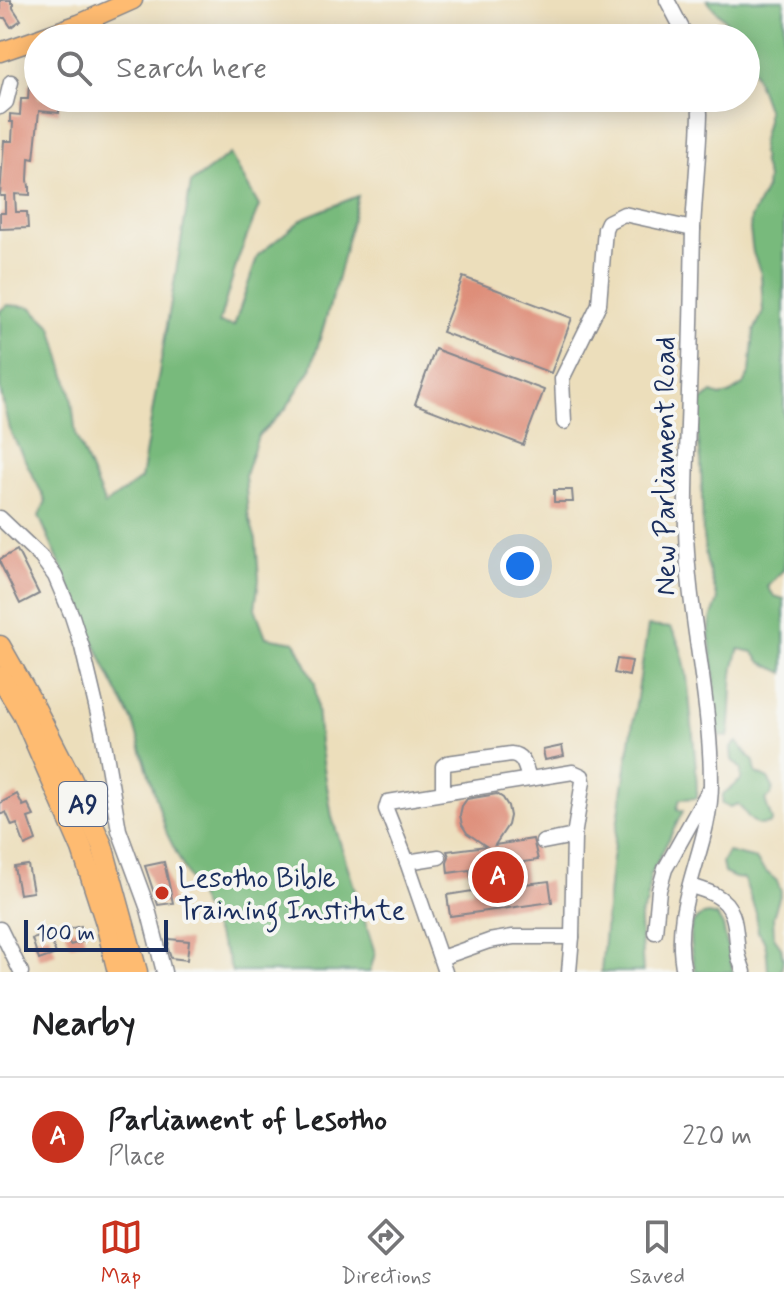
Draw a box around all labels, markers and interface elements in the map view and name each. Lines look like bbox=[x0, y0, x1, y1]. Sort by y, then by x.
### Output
search box bbox=[24, 24, 760, 112]
icon: search bbox=[52, 46, 96, 90]
text: Search here bbox=[116, 49, 267, 88]
street label: New Parliament Road bbox=[648, 336, 685, 596]
your location bbox=[500, 546, 540, 586]
road number: A9 bbox=[59, 782, 107, 826]
pin: A bbox=[472, 847, 524, 907]
place label: Lesotho Bible Training Institute bbox=[178, 861, 405, 933]
marker: Lesotho Bible Training Institute bbox=[153, 884, 171, 902]
scale bar bbox=[24, 916, 168, 952]
text: 100 m bbox=[36, 920, 95, 948]
text: Nearby bbox=[32, 1002, 136, 1047]
text: Parliament of Lesotho bbox=[108, 1101, 387, 1140]
text: A bbox=[49, 1120, 67, 1154]
text: 220 m bbox=[682, 1120, 752, 1154]
text: Place bbox=[108, 1140, 165, 1174]
tab: Map bbox=[99, 1215, 143, 1291]
tab: Directions bbox=[341, 1215, 431, 1291]
tab: Saved bbox=[629, 1215, 685, 1291]

